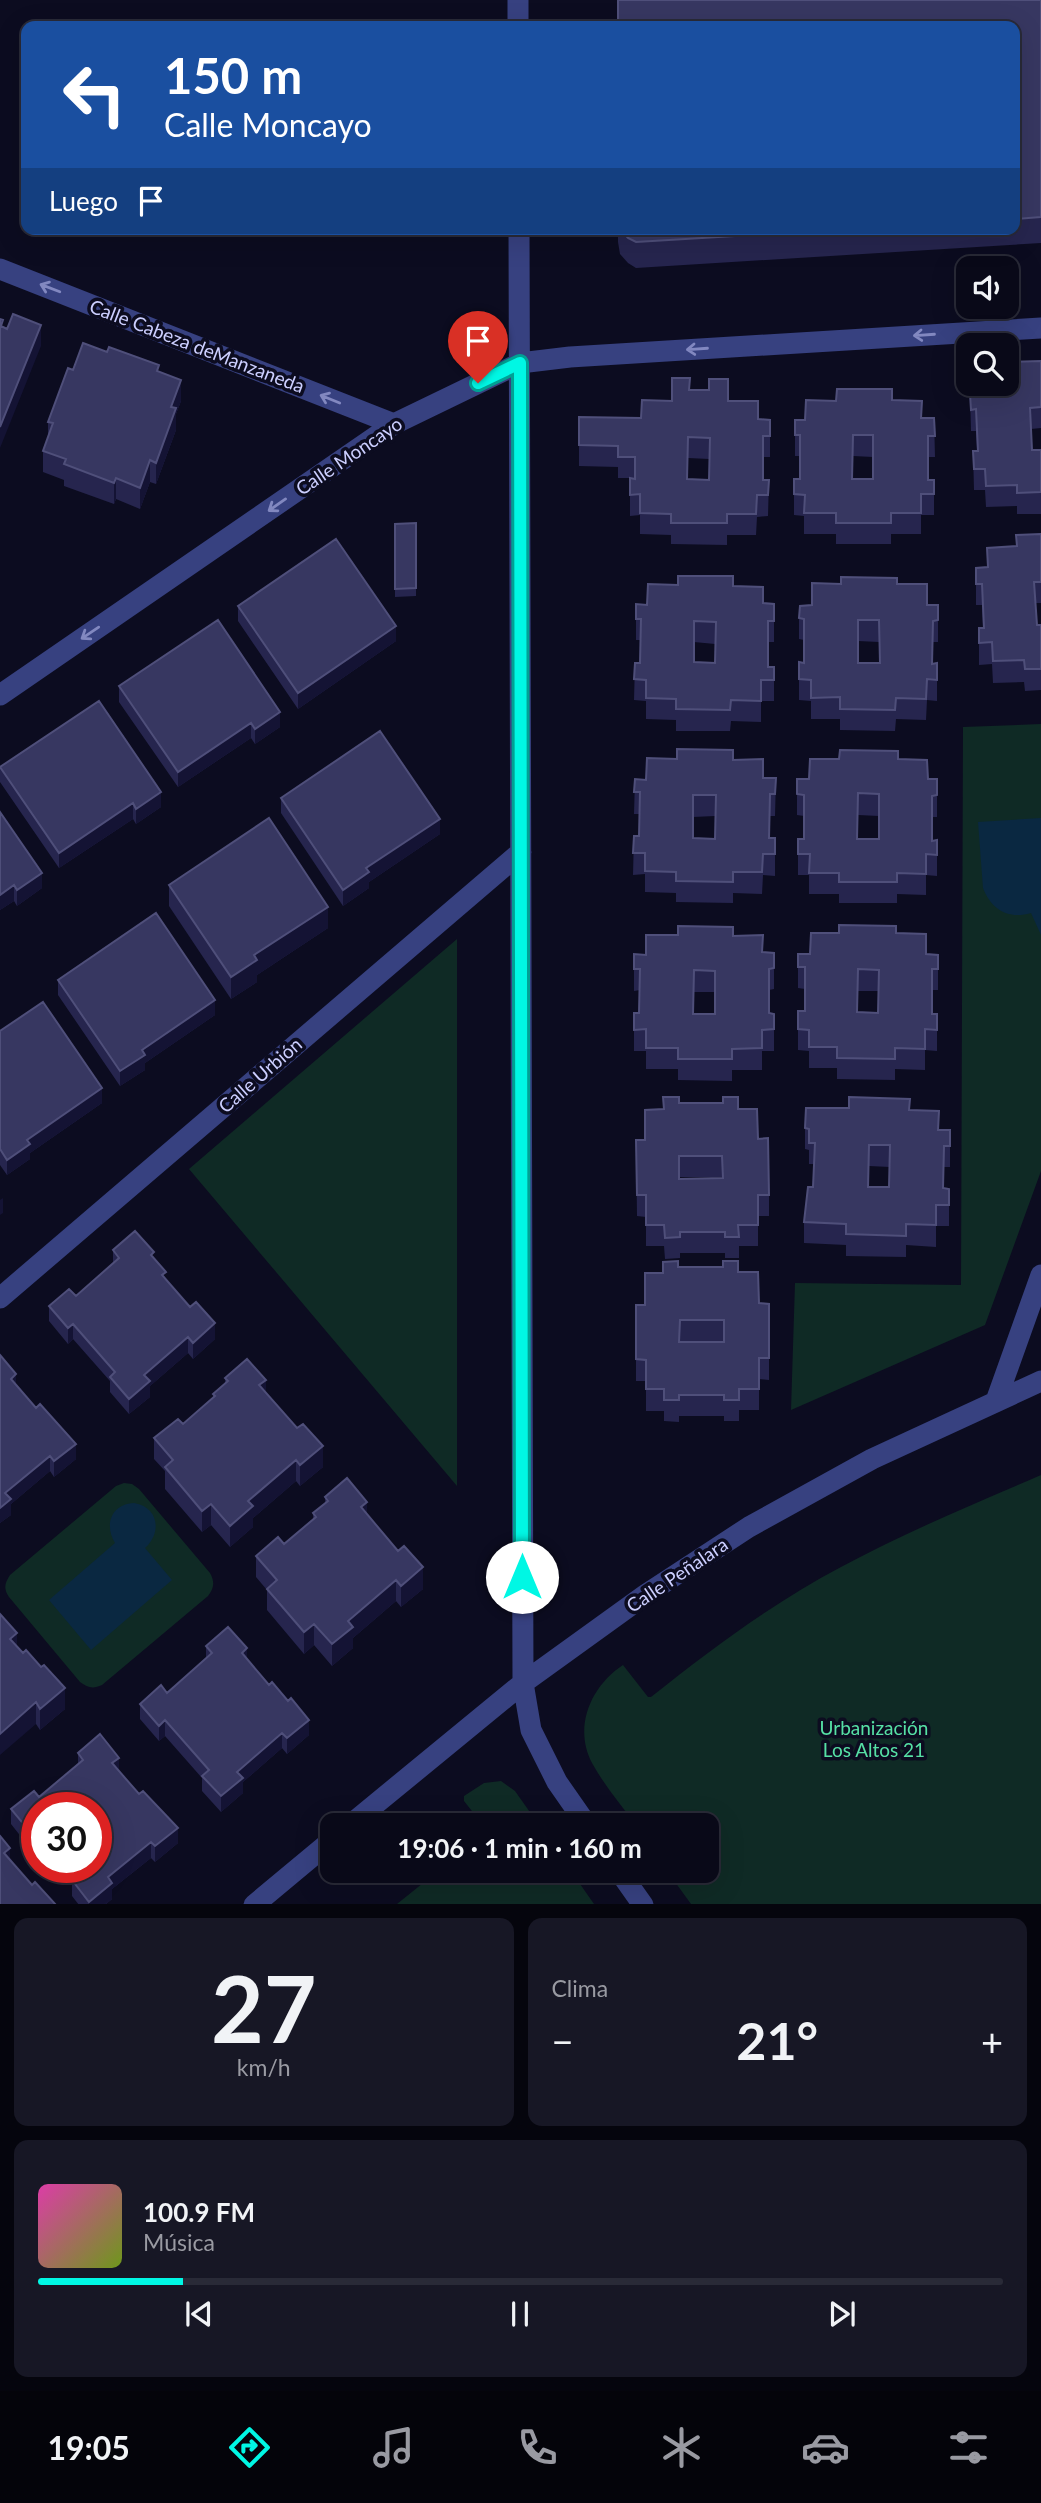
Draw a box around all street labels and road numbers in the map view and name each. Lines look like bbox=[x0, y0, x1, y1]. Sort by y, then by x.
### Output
street label: Calle Cabeza deManzaneda bbox=[87, 294, 308, 397]
street label: Calle Moncayo bbox=[291, 412, 406, 500]
street label: Calle Urbión bbox=[213, 1032, 306, 1117]
street label: Calle Peñalara bbox=[622, 1532, 732, 1617]

